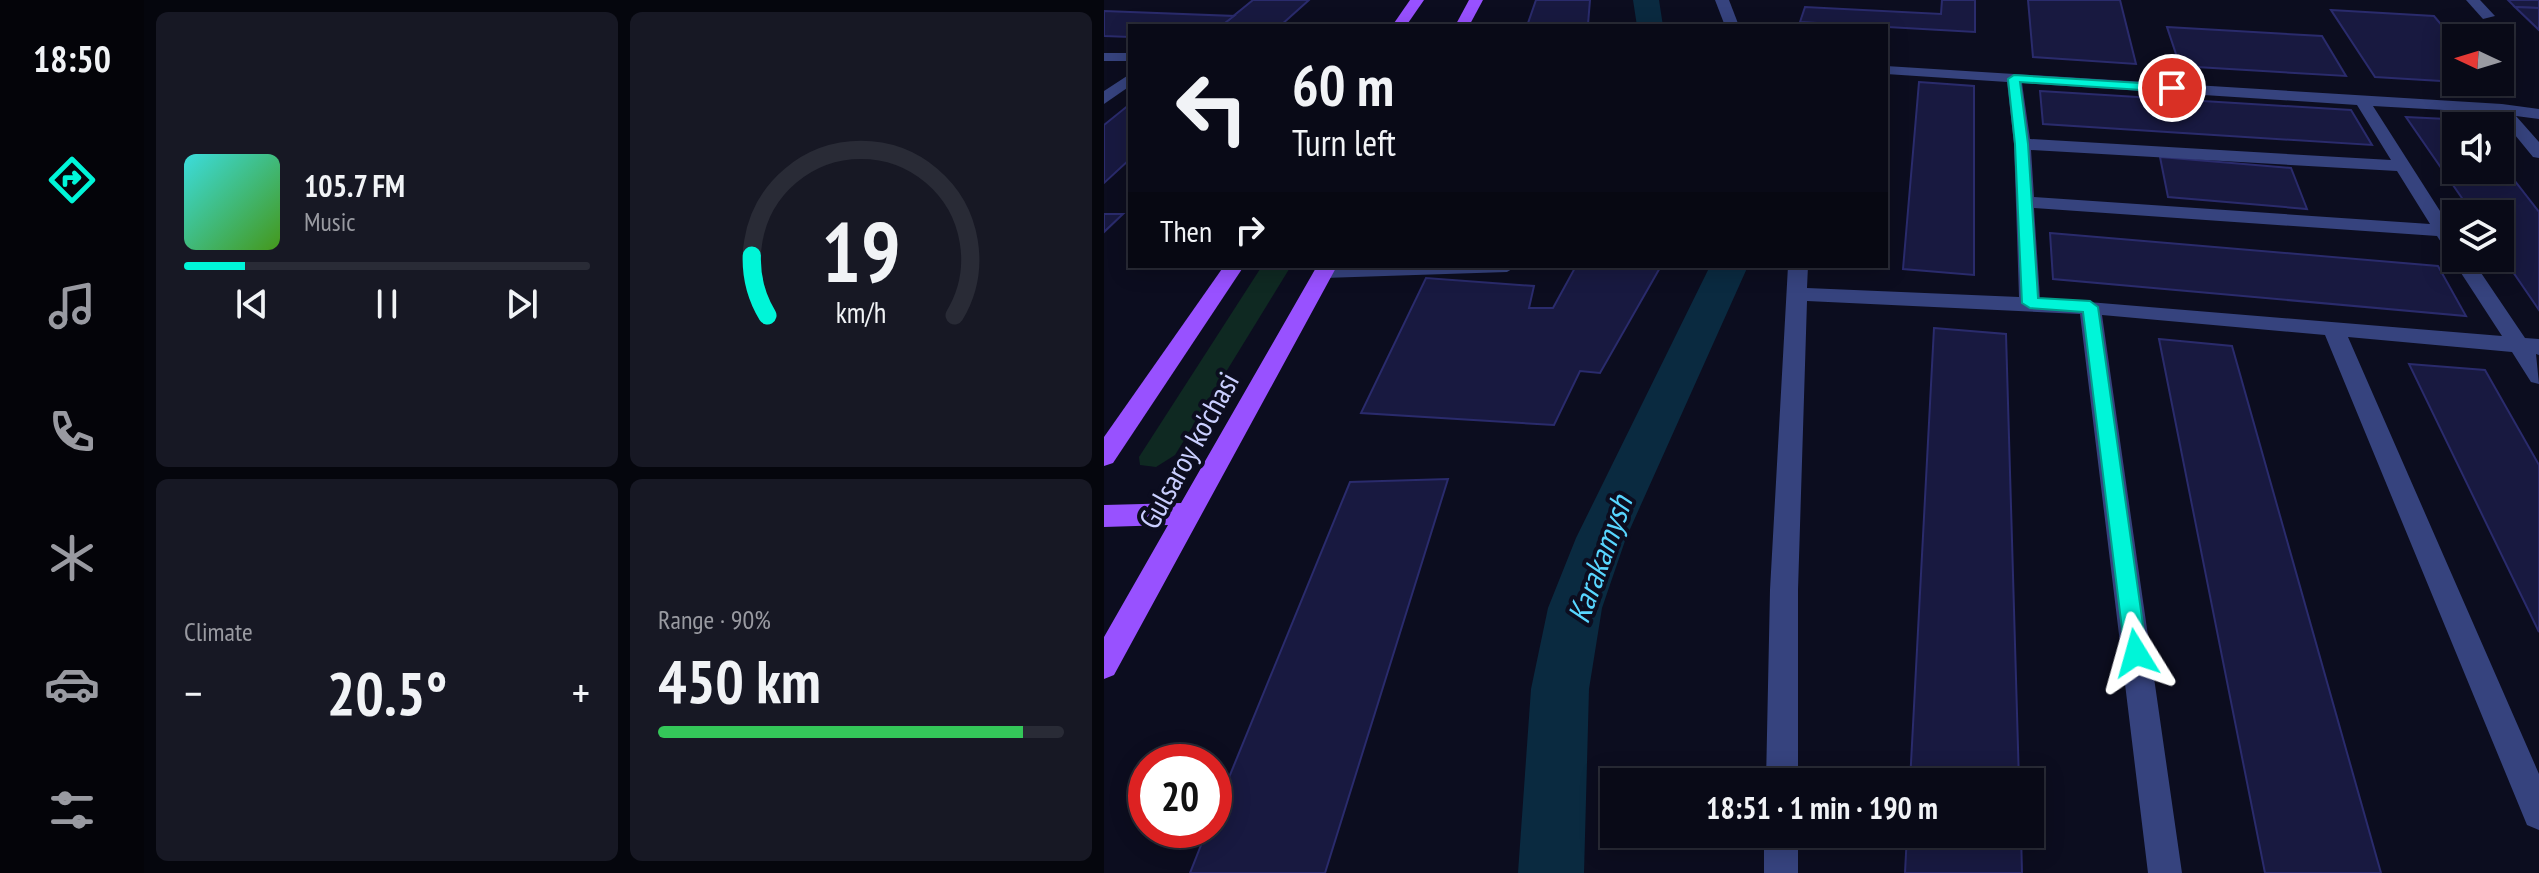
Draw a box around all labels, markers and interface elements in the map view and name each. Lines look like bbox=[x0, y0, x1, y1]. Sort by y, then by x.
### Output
north arrow bbox=[2442, 24, 2514, 96]
map controls bbox=[2442, 24, 2514, 272]
text: 18:50 bbox=[33, 35, 111, 82]
text: 60 m bbox=[1292, 49, 1394, 121]
pin bbox=[2138, 54, 2206, 122]
icon: left bbox=[1160, 56, 1264, 160]
icon: arrive bbox=[2150, 66, 2194, 110]
button: sound bbox=[2442, 112, 2514, 184]
text: Turn left bbox=[1292, 119, 1396, 166]
icon: directions bbox=[44, 152, 100, 208]
text: 105.7 FM bbox=[304, 166, 405, 205]
text: 19 bbox=[821, 196, 901, 304]
button: layers bbox=[2442, 200, 2514, 272]
text: Music bbox=[304, 205, 356, 238]
icon: right bbox=[1228, 208, 1272, 252]
text: Then bbox=[1160, 211, 1212, 250]
icon: music bbox=[44, 278, 100, 334]
icon: previous bbox=[230, 282, 274, 326]
icon: pause bbox=[365, 282, 409, 326]
icon: next bbox=[500, 282, 544, 326]
text: km/h bbox=[836, 294, 886, 331]
street label: Gulsaroy ko'chasi bbox=[1129, 365, 1247, 535]
icon: phone bbox=[44, 404, 100, 460]
water label: Karakamysh bbox=[1557, 488, 1642, 628]
icon: climate bbox=[44, 530, 100, 586]
text: Range · 90% bbox=[658, 603, 771, 636]
position arrow bbox=[2094, 611, 2178, 695]
text: Climate bbox=[184, 615, 253, 648]
text: 450 km bbox=[658, 642, 821, 720]
text: 20.5° bbox=[327, 654, 447, 732]
icon: car bbox=[44, 656, 100, 712]
text: − bbox=[184, 664, 202, 721]
text: + bbox=[572, 664, 590, 721]
speed limit sign: 20 bbox=[1128, 744, 1232, 848]
icon: filters bbox=[44, 782, 100, 838]
text: 18:51 · 1 min · 190 m bbox=[1706, 788, 1938, 827]

